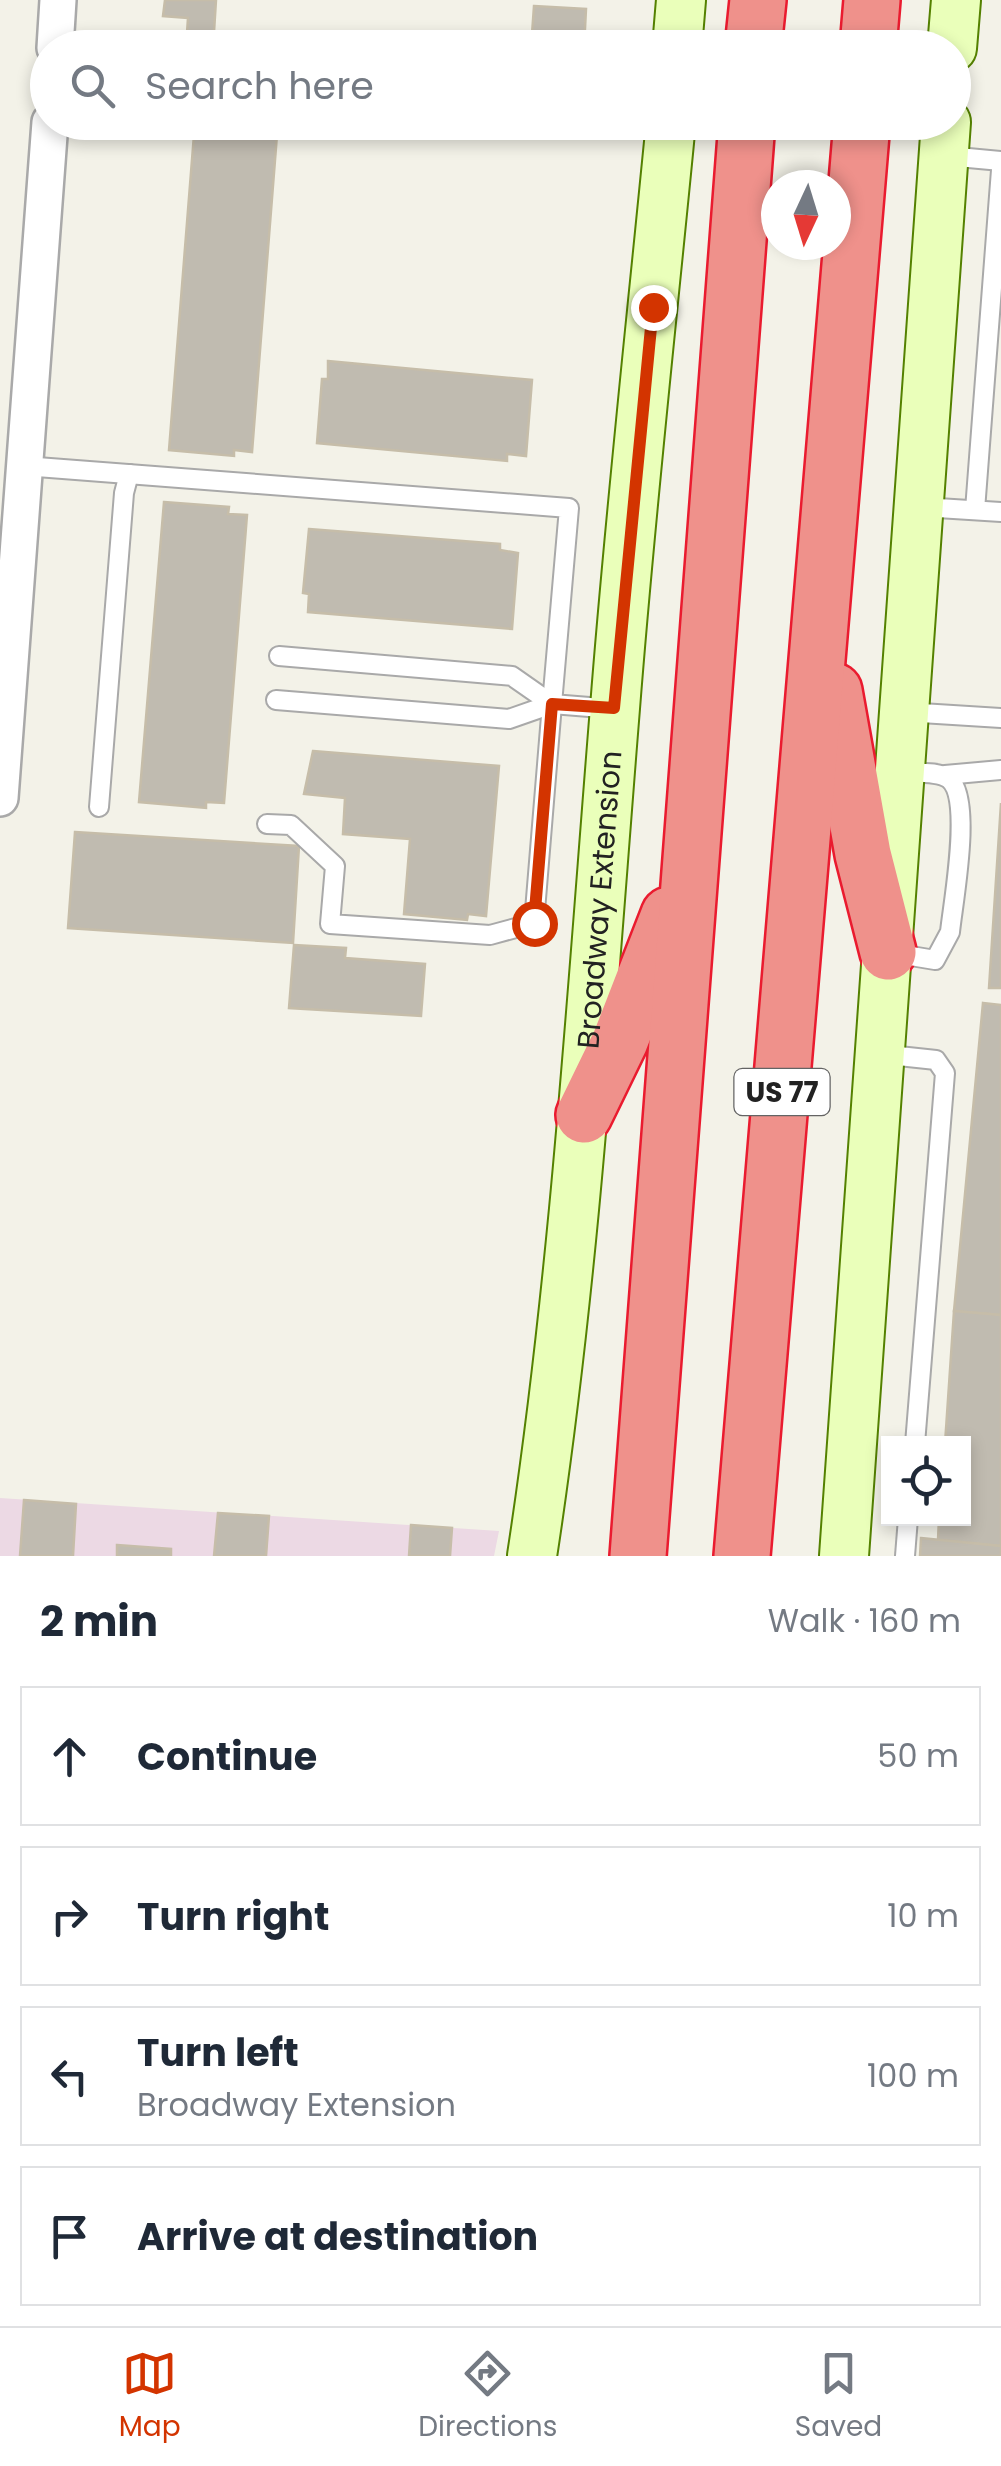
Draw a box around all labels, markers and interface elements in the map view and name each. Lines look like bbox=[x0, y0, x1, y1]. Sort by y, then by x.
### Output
search box bbox=[30, 30, 971, 140]
icon: search bbox=[65, 58, 120, 113]
text: Search here bbox=[145, 59, 374, 112]
north arrow bbox=[761, 170, 851, 260]
route end bbox=[631, 285, 677, 331]
street label: Broadway Extension bbox=[566, 749, 633, 1051]
route start bbox=[512, 901, 558, 947]
road number: US 77 bbox=[734, 1069, 830, 1115]
map controls bbox=[881, 1436, 971, 1526]
button: locate bbox=[881, 1436, 971, 1526]
text: 2 min bbox=[40, 1592, 158, 1651]
text: Walk · 160 m bbox=[768, 1598, 961, 1643]
icon: ahead bbox=[42, 1729, 97, 1784]
text: Continue bbox=[137, 1730, 317, 1783]
text: 50 m bbox=[877, 1733, 959, 1778]
icon: right bbox=[42, 1889, 97, 1944]
text: Turn right bbox=[137, 1890, 329, 1943]
text: 10 m bbox=[887, 1893, 959, 1938]
text: Turn left bbox=[137, 2026, 299, 2079]
icon: left bbox=[42, 2049, 97, 2104]
text: 100 m bbox=[867, 2053, 959, 2098]
text: Broadway Extension bbox=[137, 2082, 456, 2127]
icon: arrive bbox=[42, 2209, 97, 2264]
text: Arrive at destination bbox=[137, 2210, 538, 2263]
tab: Map bbox=[119, 2346, 181, 2448]
tab: Directions bbox=[418, 2346, 557, 2448]
tab: Saved bbox=[795, 2346, 882, 2448]

